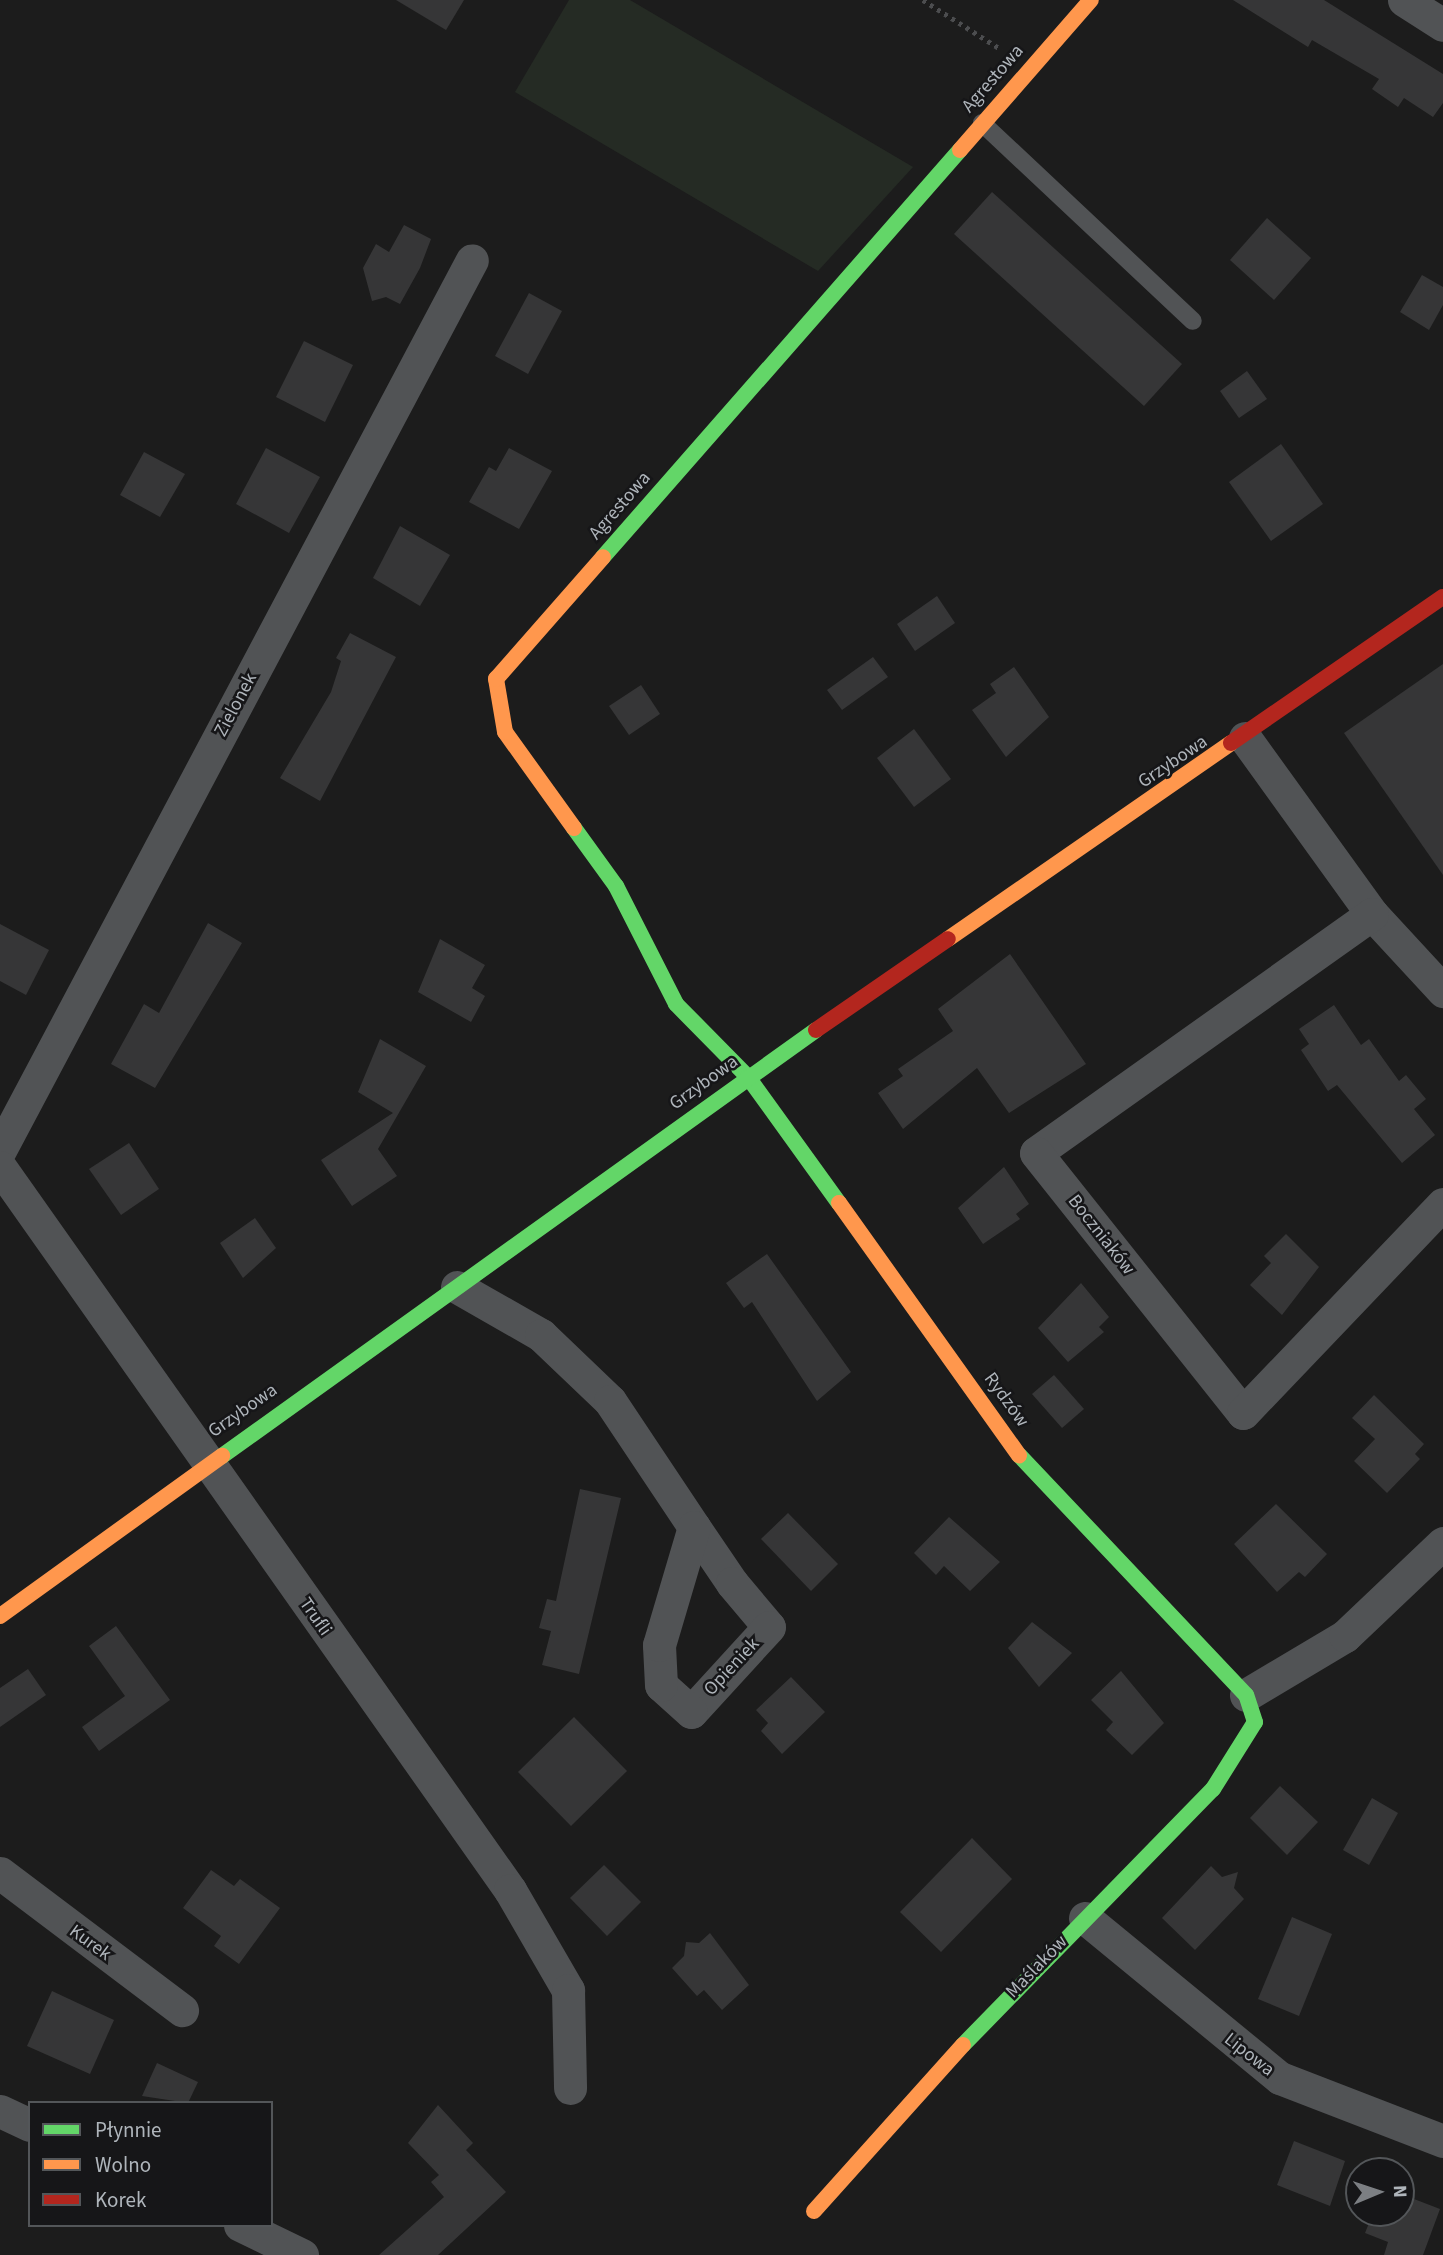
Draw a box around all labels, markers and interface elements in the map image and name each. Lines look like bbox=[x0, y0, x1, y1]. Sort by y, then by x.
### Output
street label: Agrestowa bbox=[957, 40, 1029, 118]
street label: Agrestowa bbox=[584, 467, 656, 545]
street label: Zielonek bbox=[210, 669, 262, 741]
street label: Grzybowa bbox=[1134, 730, 1212, 794]
street label: Grzybowa bbox=[665, 1051, 743, 1115]
street label: Boczniaków bbox=[1063, 1190, 1139, 1280]
street label: Rydzów bbox=[979, 1368, 1033, 1432]
street label: Grzybowa bbox=[204, 1379, 282, 1443]
street label: Trufli bbox=[294, 1594, 336, 1640]
street label: Opieniek bbox=[699, 1633, 765, 1701]
street label: Kurek bbox=[65, 1920, 115, 1966]
street label: Maślaków bbox=[1001, 1931, 1073, 2003]
street label: Lipowa bbox=[1219, 2028, 1279, 2082]
legend bbox=[28, 2101, 273, 2227]
text: Płynnie bbox=[95, 2115, 162, 2145]
text: Wolno bbox=[95, 2150, 151, 2180]
north arrow bbox=[1345, 2157, 1415, 2227]
text: Korek bbox=[95, 2185, 146, 2215]
text: N bbox=[1386, 2185, 1413, 2198]

